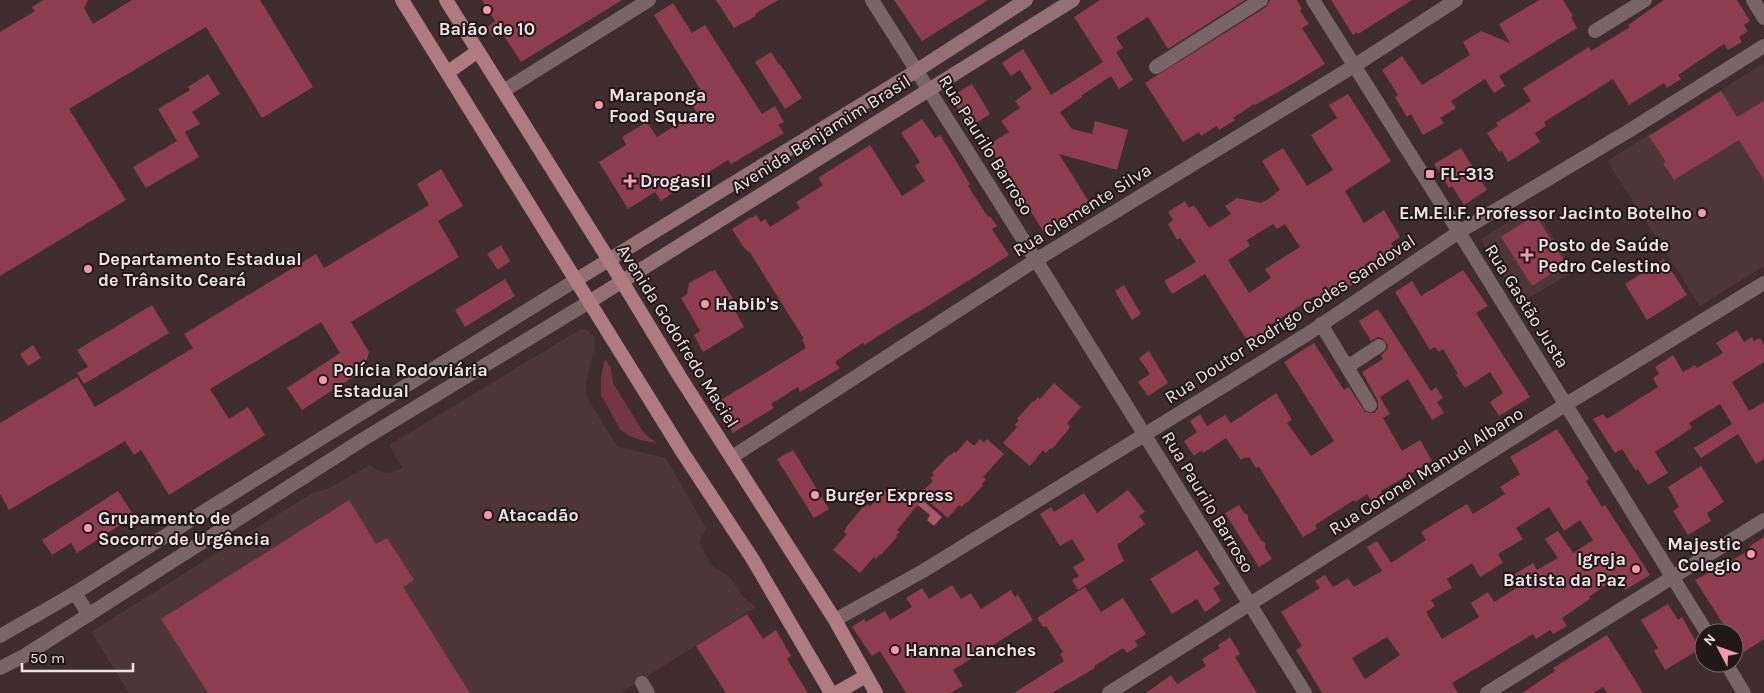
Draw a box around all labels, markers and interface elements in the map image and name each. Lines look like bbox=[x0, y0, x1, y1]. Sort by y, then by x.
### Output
marker: Baião de 10 bbox=[481, 4, 493, 16]
place label: Baião de 10 bbox=[439, 18, 535, 40]
street label: Avenida Benjamim Brasil bbox=[727, 70, 915, 198]
street label: Rua Paurilo Barroso bbox=[934, 71, 1038, 219]
place label: Maraponga Food Square bbox=[609, 84, 715, 127]
marker: Maraponga Food Square bbox=[593, 99, 605, 111]
street label: Rua Clemente Silva bbox=[1009, 159, 1155, 261]
place label: FL-313 bbox=[1440, 163, 1494, 185]
marker: FL-313 bbox=[1424, 168, 1436, 180]
place label: Drogasil bbox=[640, 170, 712, 192]
marker: Drogasil bbox=[624, 175, 636, 187]
place label: E.M.E.I.F. Professor Jacinto Botelho bbox=[1399, 202, 1692, 224]
marker: E.M.E.I.F. Professor Jacinto Botelho bbox=[1696, 207, 1708, 219]
street label: Rua Doutor Rodrigo Codes Sandoval bbox=[1161, 230, 1419, 408]
place label: Posto de Saúde Pedro Celestino bbox=[1538, 234, 1671, 277]
street label: Avenida Godofredo Maciel bbox=[612, 240, 744, 432]
street label: Rua Gastão Justa bbox=[1480, 240, 1574, 372]
place label: Departamento Estadual de Trânsito Ceará bbox=[98, 248, 302, 291]
marker: Posto de Saúde Pedro Celestino bbox=[1520, 248, 1534, 262]
marker: Departamento Estadual de Trânsito Ceará bbox=[82, 263, 94, 275]
place label: Habib's bbox=[715, 293, 779, 315]
marker: Habib's bbox=[699, 298, 711, 310]
place label: Polícia Rodoviária Estadual bbox=[333, 359, 488, 402]
marker: Polícia Rodoviária Estadual bbox=[317, 374, 329, 386]
street label: Rua Coronel Manuel Albano bbox=[1325, 402, 1527, 540]
street label: Rua Paurilo Barroso bbox=[1157, 427, 1259, 577]
place label: Burger Express bbox=[825, 484, 954, 506]
marker: Burger Express bbox=[809, 489, 821, 501]
place label: Atacadão bbox=[498, 504, 579, 526]
place label: Grupamento de Socorro de Urgência bbox=[98, 507, 270, 550]
marker: Atacadão bbox=[482, 509, 494, 521]
marker: Grupamento de Socorro de Urgência bbox=[82, 522, 94, 534]
place label: Majestic Colegio bbox=[1667, 533, 1741, 576]
place label: Igreja Batista da Paz bbox=[1503, 548, 1626, 591]
marker: Majestic Colegio bbox=[1745, 548, 1757, 560]
marker: Igreja Batista da Paz bbox=[1630, 563, 1642, 575]
north arrow bbox=[1694, 623, 1744, 673]
text: N bbox=[1700, 630, 1719, 649]
place label: Hanna Lanches bbox=[905, 639, 1036, 661]
scale bar bbox=[22, 640, 134, 672]
marker: Hanna Lanches bbox=[889, 644, 901, 656]
text: 50 m bbox=[30, 649, 65, 667]

